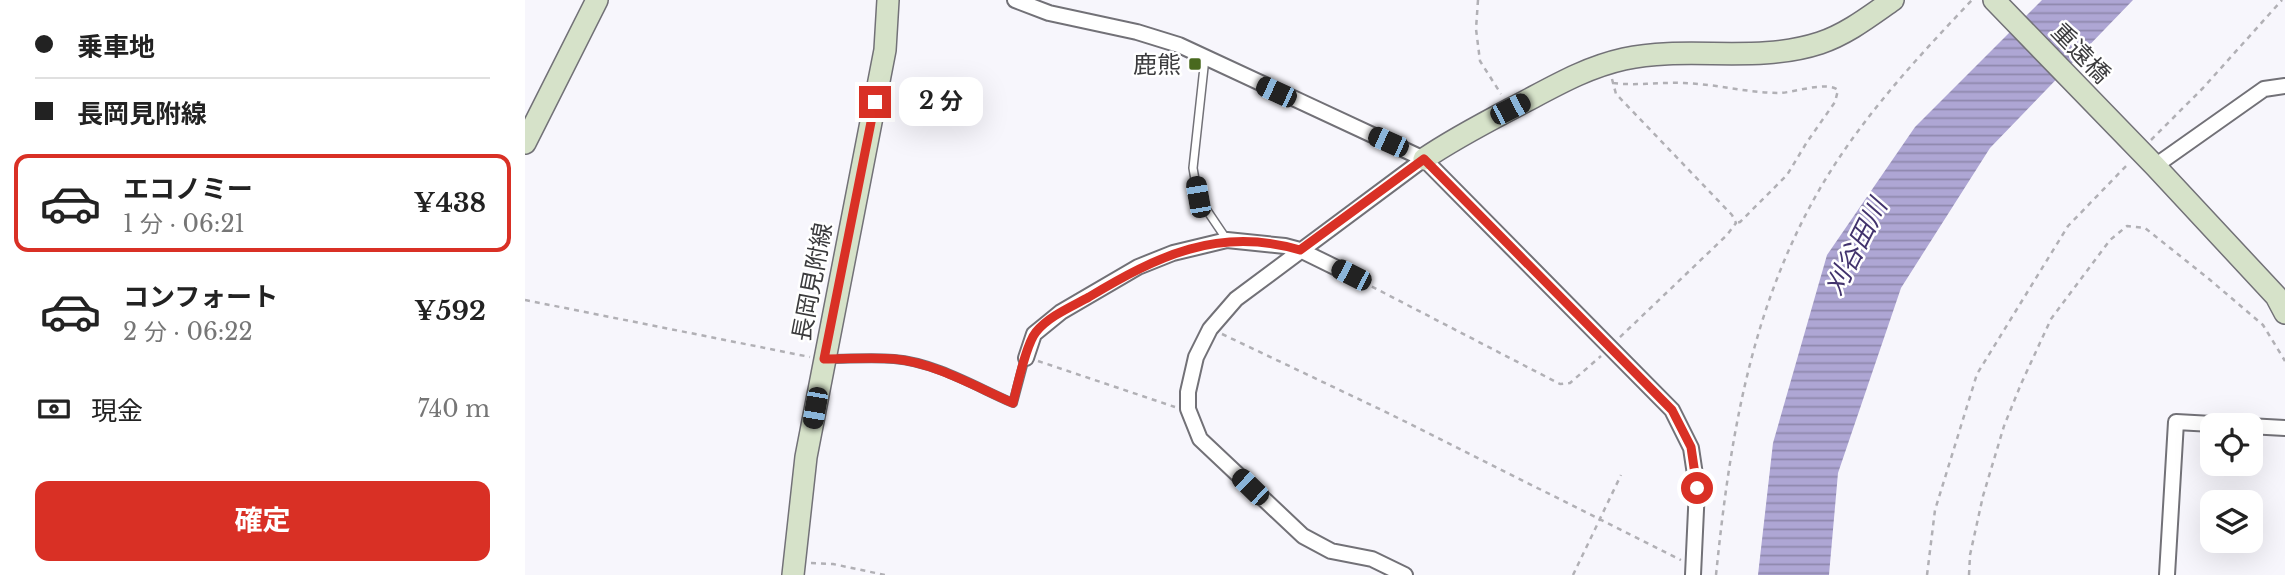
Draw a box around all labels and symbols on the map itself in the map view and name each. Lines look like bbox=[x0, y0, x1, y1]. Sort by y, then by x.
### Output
street label: 重遠橋 bbox=[2046, 17, 2116, 89]
place label: 鹿熊 bbox=[1133, 50, 1181, 79]
marker: 鹿熊 bbox=[1187, 56, 1203, 72]
car bbox=[1253, 74, 1300, 110]
callout: 2 分 bbox=[899, 78, 983, 126]
route end bbox=[859, 86, 891, 118]
car bbox=[1487, 90, 1534, 128]
car bbox=[1365, 124, 1412, 160]
car bbox=[1185, 174, 1212, 220]
water label: 刈谷田川 bbox=[1818, 191, 1895, 301]
street label: 長岡見附線 bbox=[786, 220, 838, 344]
car bbox=[1328, 256, 1375, 294]
car bbox=[802, 385, 829, 431]
car bbox=[1228, 465, 1273, 509]
route start bbox=[1681, 472, 1713, 504]

